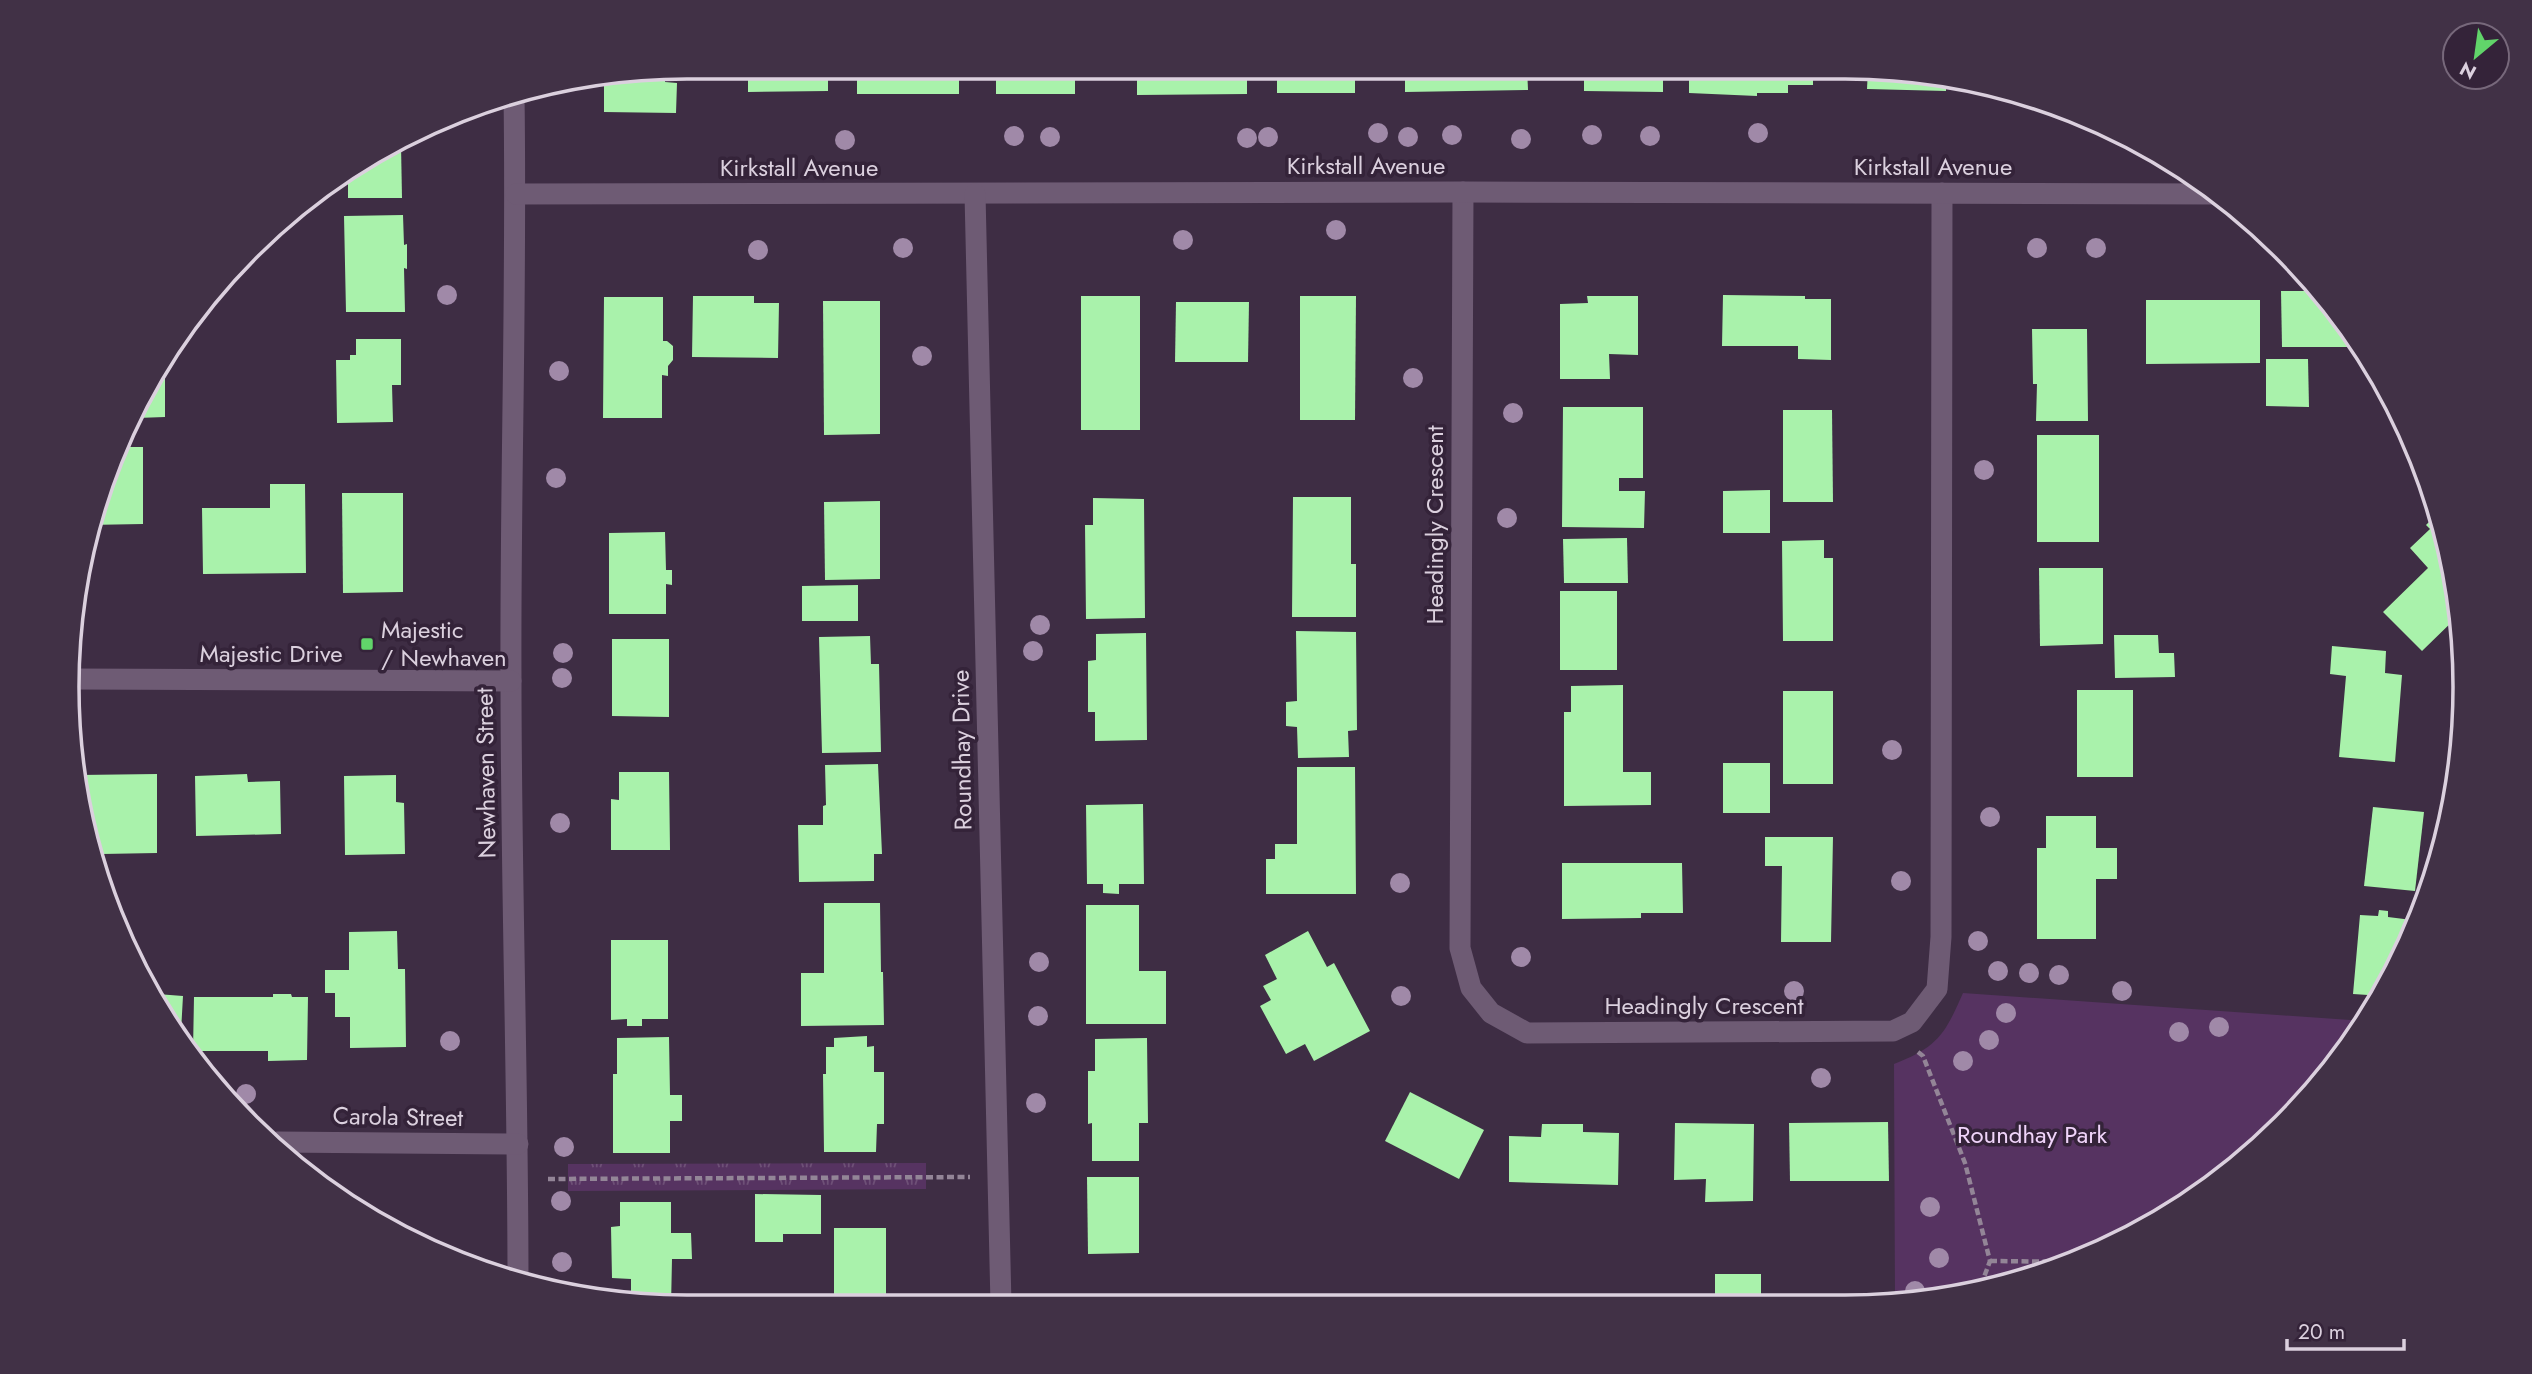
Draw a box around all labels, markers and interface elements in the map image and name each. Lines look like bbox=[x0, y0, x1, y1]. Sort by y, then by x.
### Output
north arrow bbox=[2441, 21, 2511, 91]
text: N bbox=[2455, 55, 2481, 86]
street label: Kirkstall Avenue bbox=[1287, 148, 1445, 183]
street label: Kirkstall Avenue bbox=[1854, 149, 2012, 184]
street label: Kirkstall Avenue bbox=[720, 150, 878, 185]
street label: Headingly Crescent bbox=[1417, 425, 1452, 625]
place label: Majestic / Newhaven bbox=[381, 612, 507, 675]
street label: Majestic Drive bbox=[199, 636, 343, 671]
marker: Majestic / Newhaven bbox=[359, 636, 375, 652]
street label: Roundhay Drive bbox=[943, 669, 980, 831]
street label: Newhaven Street bbox=[467, 687, 504, 859]
street label: Headingly Crescent bbox=[1604, 988, 1804, 1023]
street label: Carola Street bbox=[332, 1098, 464, 1135]
park label: Roundhay Park bbox=[1957, 1117, 2107, 1152]
scale bar bbox=[2287, 1308, 2404, 1352]
text: 20 m bbox=[2298, 1317, 2345, 1347]

